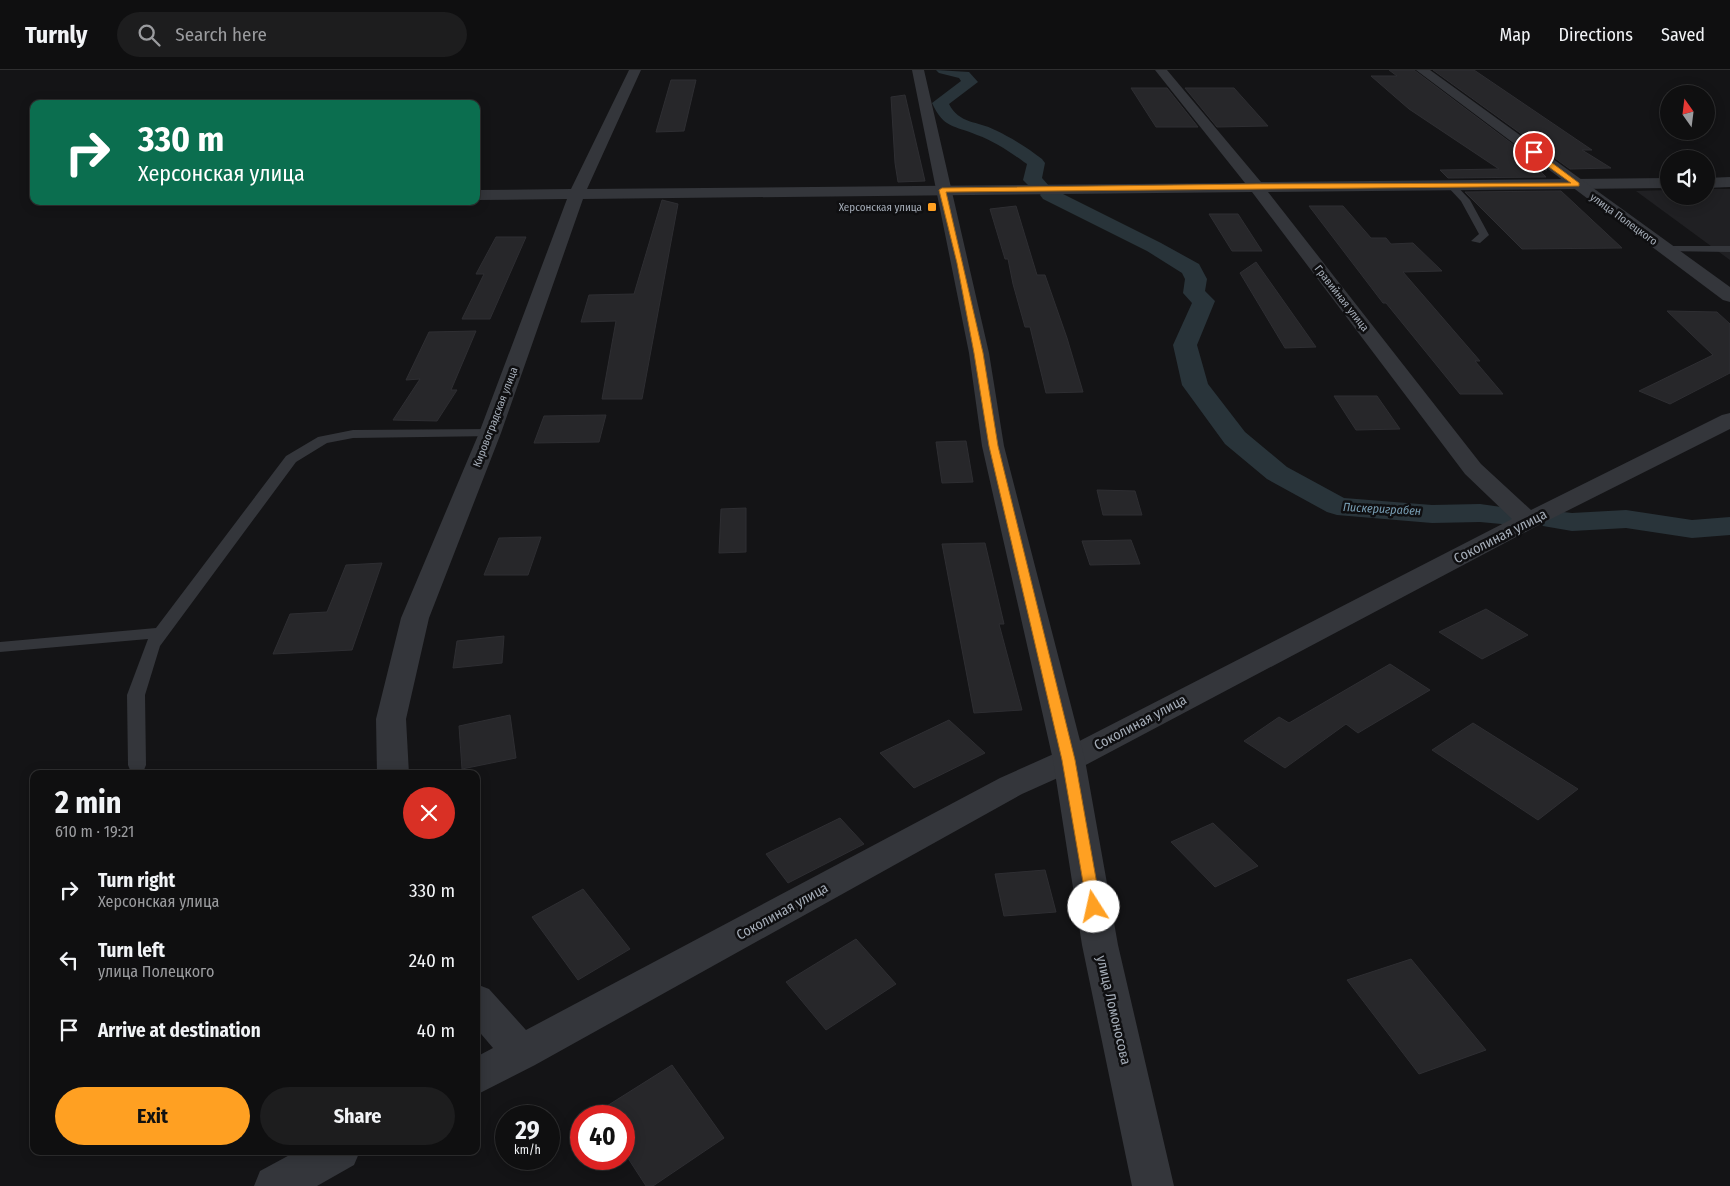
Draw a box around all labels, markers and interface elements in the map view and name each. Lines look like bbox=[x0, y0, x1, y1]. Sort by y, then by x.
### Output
search box bbox=[117, 12, 467, 57]
text: Turnly bbox=[25, 21, 87, 49]
icon: search bbox=[135, 21, 163, 49]
text: Search here bbox=[175, 23, 267, 46]
text: Map bbox=[1499, 24, 1531, 46]
text: Directions bbox=[1559, 24, 1633, 46]
text: Saved bbox=[1661, 24, 1705, 46]
north arrow bbox=[1660, 85, 1715, 140]
map controls bbox=[1660, 85, 1715, 205]
text: 330 m bbox=[138, 118, 224, 160]
icon: right bbox=[55, 120, 120, 185]
pin bbox=[1513, 131, 1555, 173]
icon: arrive bbox=[1520, 138, 1548, 166]
button: sound bbox=[1660, 150, 1715, 205]
text: Херсонская улица bbox=[138, 160, 305, 187]
street label: улица Полецкого bbox=[1588, 191, 1660, 248]
place label: Херсонская улица bbox=[839, 201, 922, 214]
marker: Херсонская улица bbox=[926, 201, 938, 213]
street label: Гравийная улица bbox=[1312, 263, 1371, 334]
street label: Кировоградская улица bbox=[470, 365, 521, 469]
water label: Пискериграбен bbox=[1342, 500, 1422, 518]
street label: Соколиная улица bbox=[1451, 506, 1550, 567]
street label: Соколиная улица bbox=[1091, 691, 1189, 754]
text: 2 min bbox=[55, 785, 122, 821]
button: close bbox=[403, 787, 455, 839]
text: 610 m · 19:21 bbox=[55, 822, 134, 841]
text: Turn right bbox=[98, 869, 175, 892]
icon: right bbox=[55, 876, 83, 904]
text: 330 m bbox=[409, 879, 455, 902]
street label: Соколиная улица bbox=[733, 879, 831, 944]
position arrow bbox=[1067, 880, 1119, 932]
text: Херсонская улица bbox=[98, 892, 219, 911]
text: Turn left bbox=[98, 939, 165, 962]
icon: left bbox=[55, 946, 83, 974]
text: 240 m bbox=[409, 949, 455, 972]
street label: улица Ломоносова bbox=[1093, 954, 1134, 1066]
text: улица Полецкого bbox=[98, 962, 214, 981]
icon: arrive bbox=[55, 1016, 83, 1044]
text: Arrive at destination bbox=[98, 1019, 261, 1042]
text: 40 m bbox=[417, 1019, 455, 1042]
button: Exit bbox=[55, 1087, 250, 1145]
button: Share bbox=[260, 1087, 455, 1145]
speed limit sign: 40 bbox=[570, 1105, 635, 1170]
text: 29 bbox=[515, 1116, 540, 1146]
text: km/h bbox=[514, 1143, 541, 1157]

